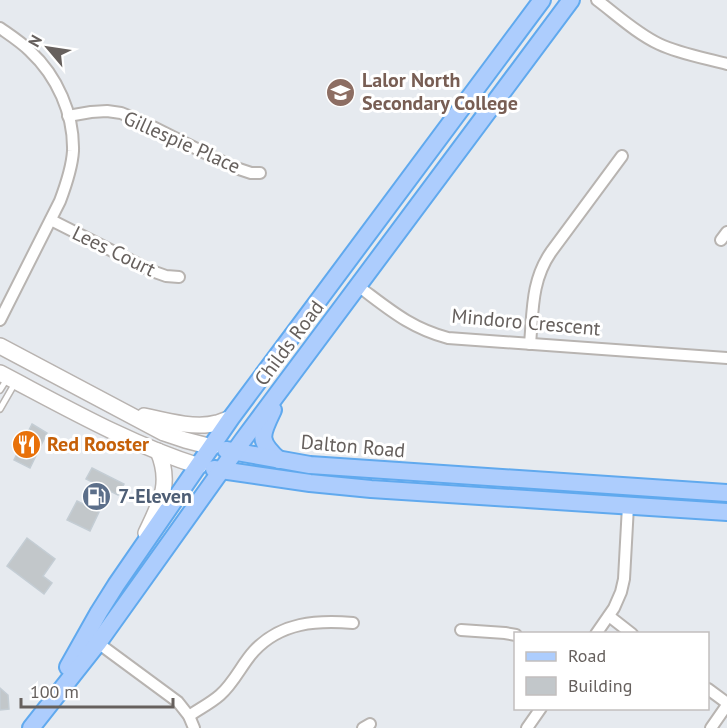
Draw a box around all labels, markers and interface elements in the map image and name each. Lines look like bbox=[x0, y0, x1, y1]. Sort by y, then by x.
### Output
north arrow bbox=[18, 18, 78, 78]
text: N bbox=[24, 31, 46, 50]
place label: Lalor North Secondary College bbox=[362, 67, 518, 116]
school or university icon: Lalor North Secondary College bbox=[325, 76, 357, 108]
street label: Gillespie Place bbox=[120, 105, 244, 179]
street label: Lees Court bbox=[68, 220, 160, 282]
street label: Childs Road bbox=[248, 295, 330, 391]
street label: Mindoro Crescent bbox=[450, 303, 602, 341]
restaurant icon: Red Rooster bbox=[10, 428, 42, 460]
street label: Dalton Road bbox=[300, 428, 406, 464]
place label: Red Rooster bbox=[47, 431, 149, 457]
fuel station icon: 7-Eleven bbox=[81, 480, 113, 512]
place label: 7-Eleven bbox=[118, 483, 192, 509]
legend bbox=[514, 632, 709, 710]
text: Road bbox=[568, 644, 606, 667]
scale bar bbox=[21, 671, 172, 709]
text: Building bbox=[568, 674, 632, 697]
text: 100 m bbox=[30, 680, 79, 703]

